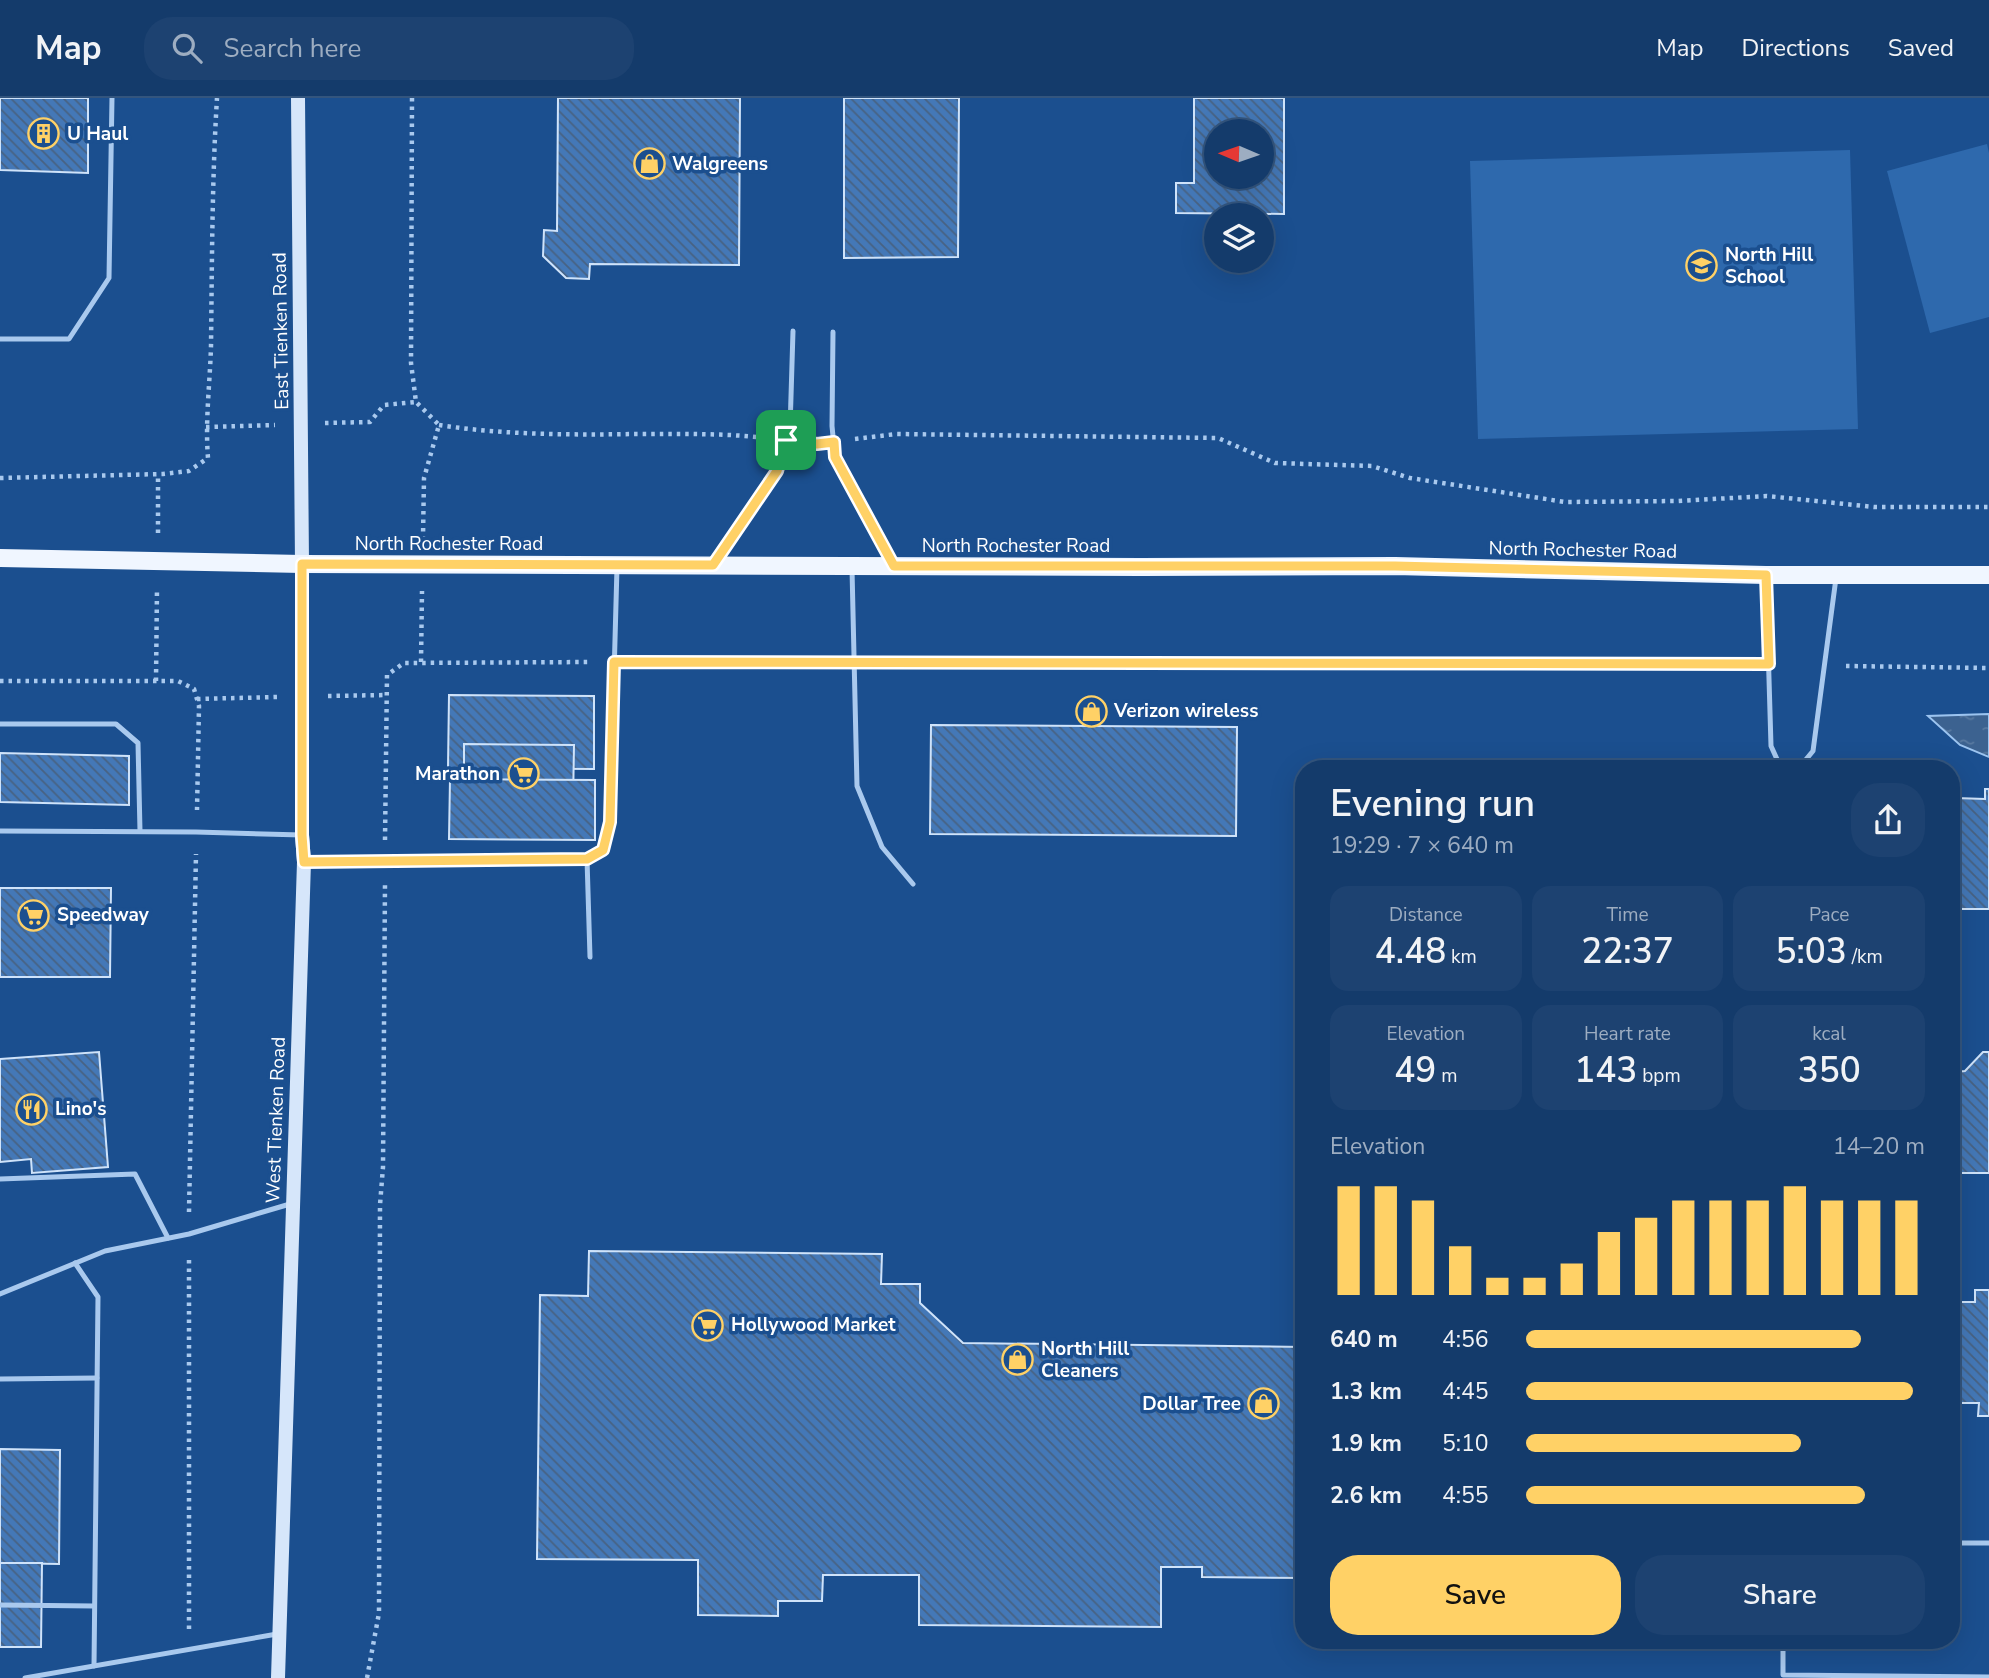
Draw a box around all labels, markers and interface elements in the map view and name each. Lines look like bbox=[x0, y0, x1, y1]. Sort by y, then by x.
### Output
search box bbox=[144, 17, 634, 80]
text: Map bbox=[35, 26, 102, 71]
icon: search bbox=[168, 29, 206, 67]
text: Search here bbox=[224, 31, 361, 66]
text: Map bbox=[1656, 32, 1703, 64]
text: Directions bbox=[1741, 32, 1850, 64]
text: Saved bbox=[1888, 32, 1954, 64]
building icon: U Haul bbox=[27, 117, 61, 151]
north arrow bbox=[1204, 119, 1274, 189]
map controls bbox=[1204, 119, 1274, 273]
place label: U Haul bbox=[67, 121, 128, 147]
shop icon: Walgreens bbox=[632, 147, 666, 181]
place label: Walgreens bbox=[672, 151, 768, 177]
button: layers bbox=[1204, 203, 1274, 273]
place label: North Hill School bbox=[1725, 242, 1813, 290]
school or university icon: North Hill School bbox=[1685, 249, 1719, 283]
street label: East Tienken Road bbox=[267, 252, 295, 410]
pin bbox=[756, 410, 816, 470]
icon: arrive bbox=[767, 421, 805, 459]
street label: North Rochester Road bbox=[355, 531, 543, 557]
street label: North Rochester Road bbox=[922, 533, 1110, 559]
street label: North Rochester Road bbox=[1488, 535, 1678, 565]
shop icon: Verizon wireless bbox=[1074, 694, 1108, 728]
place label: Verizon wireless bbox=[1113, 698, 1258, 724]
supermarket icon: Marathon bbox=[506, 757, 540, 791]
place label: Marathon bbox=[415, 761, 500, 787]
text: Evening run bbox=[1330, 778, 1535, 829]
button: share bbox=[1851, 783, 1925, 857]
text: 19:29 · 7 × 640 m bbox=[1330, 830, 1514, 861]
supermarket icon: Speedway bbox=[17, 898, 51, 932]
place label: Speedway bbox=[57, 902, 150, 928]
text: Distance bbox=[1389, 902, 1463, 928]
text: Time bbox=[1606, 902, 1649, 928]
text: Pace bbox=[1809, 902, 1849, 928]
text: 4.48 bbox=[1375, 928, 1446, 975]
text: 22:37 bbox=[1581, 928, 1674, 975]
text: 5:03 bbox=[1776, 928, 1847, 975]
text: km bbox=[1446, 944, 1477, 970]
text: /km bbox=[1847, 944, 1883, 970]
text: Elevation bbox=[1386, 1021, 1465, 1047]
text: Heart rate bbox=[1584, 1021, 1671, 1047]
text: kcal bbox=[1812, 1021, 1846, 1047]
street label: West Tienken Road bbox=[260, 1036, 292, 1204]
text: 49 bbox=[1394, 1047, 1436, 1094]
text: 143 bbox=[1574, 1047, 1637, 1094]
text: 350 bbox=[1798, 1047, 1861, 1094]
text: m bbox=[1436, 1063, 1457, 1089]
text: bpm bbox=[1637, 1063, 1681, 1089]
restaurant icon: Lino's bbox=[15, 1092, 49, 1126]
place label: Lino's bbox=[55, 1096, 106, 1122]
text: Elevation bbox=[1330, 1131, 1425, 1162]
text: 14–20 m bbox=[1833, 1131, 1925, 1162]
supermarket icon: Hollywood Market bbox=[691, 1308, 725, 1342]
place label: Hollywood Market bbox=[731, 1312, 896, 1338]
text: 640 m bbox=[1330, 1324, 1398, 1355]
text: 4:56 bbox=[1442, 1324, 1489, 1355]
place label: North Hill Cleaners bbox=[1041, 1336, 1129, 1384]
shop icon: North Hill Cleaners bbox=[1001, 1343, 1035, 1377]
text: 1.3 km bbox=[1330, 1376, 1402, 1407]
text: 4:45 bbox=[1442, 1376, 1489, 1407]
shop icon: Dollar Tree bbox=[1247, 1387, 1281, 1421]
place label: Dollar Tree bbox=[1142, 1391, 1241, 1417]
text: 1.9 km bbox=[1330, 1428, 1402, 1459]
text: 5:10 bbox=[1442, 1428, 1489, 1459]
text: 2.6 km bbox=[1330, 1480, 1402, 1511]
text: 4:55 bbox=[1442, 1480, 1489, 1511]
button: Save bbox=[1330, 1555, 1621, 1635]
button: Share bbox=[1635, 1555, 1925, 1635]

